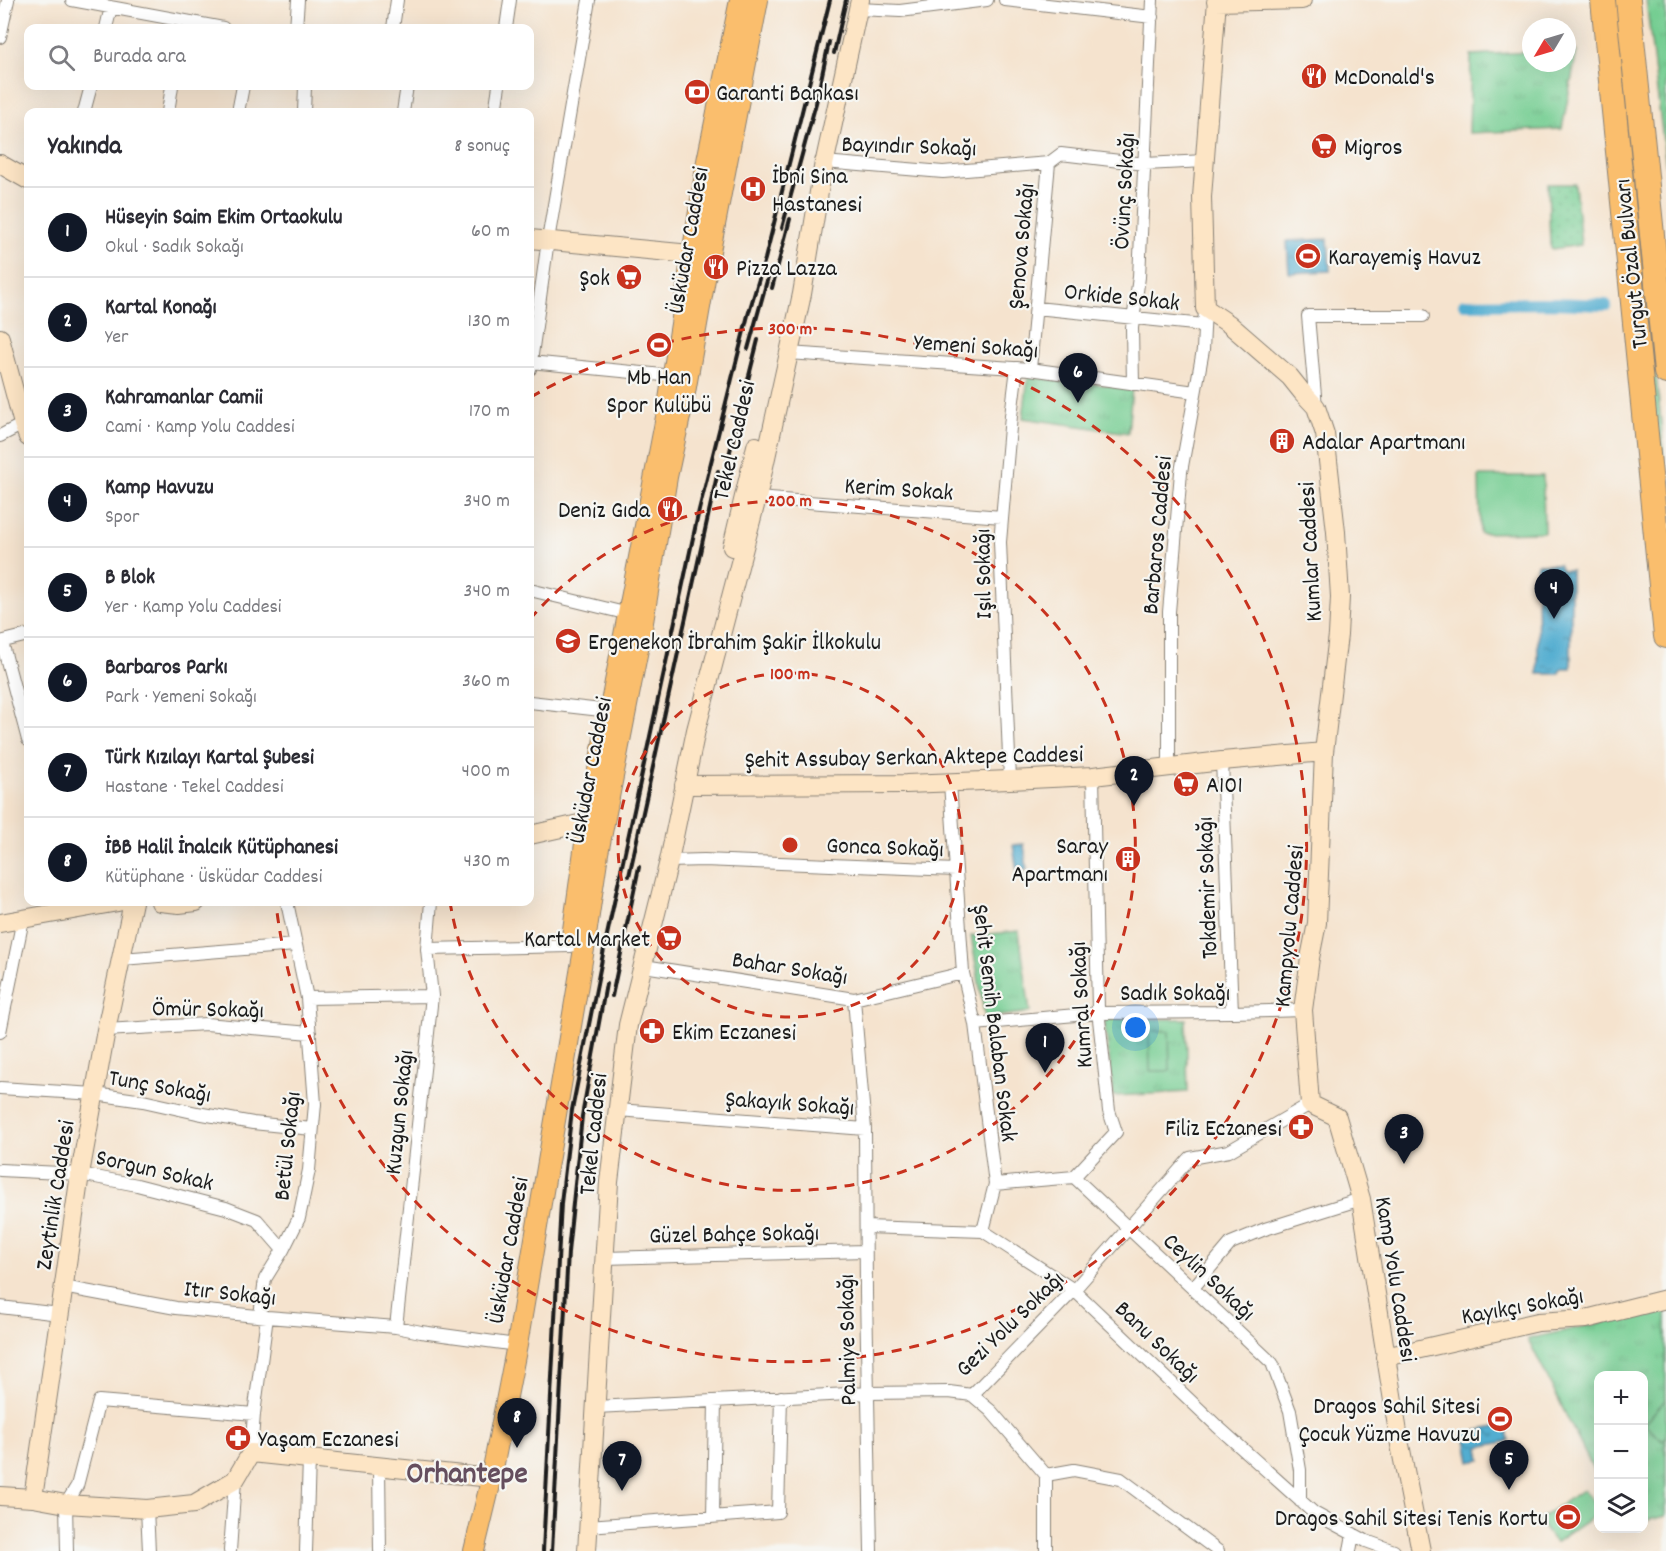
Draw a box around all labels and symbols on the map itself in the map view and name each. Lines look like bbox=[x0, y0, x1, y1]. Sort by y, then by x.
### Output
north arrow bbox=[1522, 18, 1576, 72]
restaurant icon: McDonald's bbox=[1299, 61, 1329, 91]
place label: McDonald's bbox=[1334, 62, 1435, 96]
bank icon: Garanti Bankası bbox=[682, 77, 712, 107]
place label: Garanti Bankası bbox=[716, 78, 859, 112]
street label: Bayındır Sokağı bbox=[841, 129, 977, 167]
supermarket icon: Migros bbox=[1309, 131, 1339, 161]
street label: Övünç Sokağı bbox=[1106, 132, 1146, 250]
place label: Migros bbox=[1344, 132, 1403, 166]
place label: İbni Sina Hastanesi bbox=[772, 161, 862, 223]
street label: Üsküdar Caddesi bbox=[660, 164, 720, 317]
hospital icon: İbni Sina Hastanesi bbox=[738, 174, 768, 204]
street label: Turgut Özal Bulvarı bbox=[1607, 177, 1659, 350]
street label: Şenova Sokağı bbox=[1001, 182, 1045, 311]
sports icon: Karayemiş Havuz bbox=[1293, 241, 1323, 271]
place label: Karayemiş Havuz bbox=[1328, 242, 1481, 276]
restaurant icon: Pizza Lazza bbox=[701, 252, 731, 282]
place label: Pizza Lazza bbox=[736, 253, 838, 287]
supermarket icon: Şok bbox=[614, 262, 644, 292]
place label: Şok bbox=[580, 263, 610, 297]
street label: Orkide Sokak bbox=[1062, 276, 1181, 322]
text: 300 m bbox=[768, 318, 812, 343]
street label: Yemeni Sokağı bbox=[912, 327, 1039, 369]
sports icon: Mb Han Spor Kulübü bbox=[644, 330, 674, 360]
pin: 6 bbox=[1058, 354, 1098, 403]
place label: Mb Han Spor Kulübü bbox=[607, 362, 711, 424]
street label: Tekel Caddesi bbox=[706, 377, 766, 504]
building icon: Adalar Apartmanı bbox=[1267, 426, 1297, 456]
place label: Adalar Apartmanı bbox=[1302, 427, 1465, 461]
street label: Barbaros Caddesi bbox=[1135, 455, 1183, 616]
street label: Kerim Sokak bbox=[843, 470, 954, 512]
street label: Kumlar Caddesi bbox=[1291, 481, 1333, 623]
text: 200 m bbox=[768, 490, 812, 515]
restaurant icon: Deniz Gıda bbox=[655, 494, 685, 524]
place label: Deniz Gıda bbox=[558, 495, 651, 529]
street label: Işıl Sokağı bbox=[967, 528, 1003, 620]
pin: 4 bbox=[1534, 570, 1574, 619]
school or university icon: Ergenekon İbrahim Şakir İlkokulu bbox=[553, 626, 583, 656]
place label: Ergenekon İbrahim Şakir İlkokulu bbox=[588, 627, 881, 661]
text: 100 m bbox=[770, 663, 810, 688]
street label: Üsküdar Caddesi bbox=[561, 694, 623, 847]
street label: Şehit Assubay Serkan Aktepe Caddesi bbox=[744, 739, 1084, 779]
pin: 2 bbox=[1114, 756, 1154, 806]
supermarket icon: A101 bbox=[1171, 769, 1201, 799]
place label: A101 bbox=[1206, 770, 1243, 804]
street label: Tokdemir Sokağı bbox=[1190, 816, 1228, 960]
street label: Gonca Sokağı bbox=[826, 830, 944, 868]
place label: Saray Apartmanı bbox=[1012, 831, 1109, 893]
centre of rings bbox=[780, 835, 800, 855]
building icon: Saray Apartmanı bbox=[1113, 844, 1143, 874]
street label: Kampyolu Caddesi bbox=[1267, 844, 1315, 1009]
street label: Şehit Semih Balaban Sokak bbox=[962, 903, 1024, 1144]
supermarket icon: Kartal Market bbox=[654, 923, 684, 953]
place label: Kartal Market bbox=[524, 924, 650, 958]
street label: Kumral Sokağı bbox=[1063, 941, 1103, 1069]
street label: Bahar Sokağı bbox=[729, 944, 850, 996]
street label: Sadık Sokağı bbox=[1120, 978, 1230, 1012]
street label: Ömür Sokağı bbox=[152, 993, 264, 1029]
your location bbox=[1121, 1013, 1150, 1042]
pharmacy icon: Ekim Eczanesi bbox=[637, 1016, 667, 1046]
place label: Ekim Eczanesi bbox=[672, 1017, 796, 1051]
pin: 1 bbox=[1026, 1024, 1064, 1073]
street label: Kuzgun Sokağı bbox=[378, 1048, 424, 1176]
street label: Tunç Sokağı bbox=[106, 1062, 213, 1114]
street label: Tekel Caddesi bbox=[572, 1072, 618, 1197]
street label: Şakayık Sokağı bbox=[724, 1084, 855, 1126]
street label: Betül Sokağı bbox=[266, 1090, 312, 1203]
pharmacy icon: Filiz Eczanesi bbox=[1286, 1112, 1316, 1142]
place label: Filiz Eczanesi bbox=[1165, 1113, 1282, 1147]
pin: 3 bbox=[1384, 1114, 1424, 1164]
street label: Zeytinlik Caddesi bbox=[28, 1118, 86, 1273]
street label: Sorgun Sokak bbox=[92, 1142, 217, 1202]
street label: Üsküdar Caddesi bbox=[480, 1174, 540, 1327]
street label: Kamp Yolu Caddesi bbox=[1364, 1194, 1424, 1365]
street label: Güzel Bahçe Sokağı bbox=[649, 1218, 819, 1254]
street label: Ceylin Sokağı bbox=[1154, 1226, 1262, 1330]
street label: Gezi Yolu Sokağı bbox=[949, 1264, 1073, 1386]
street label: Itır Sokağı bbox=[182, 1273, 277, 1317]
street label: Palmiye Sokağı bbox=[831, 1274, 867, 1406]
street label: Kayıkçı Sokağı bbox=[1459, 1281, 1586, 1335]
street label: Banu Sokağı bbox=[1106, 1294, 1206, 1393]
place label: Dragos Sahil Sitesi Çocuk Yüzme Havuzu bbox=[1299, 1391, 1480, 1453]
pin: 8 bbox=[498, 1398, 536, 1448]
sports icon: Dragos Sahil Sitesi Çocuk Yüzme Havuzu bbox=[1485, 1404, 1515, 1434]
pharmacy icon: Yaşam Eczanesi bbox=[223, 1423, 253, 1453]
place label: Yaşam Eczanesi bbox=[258, 1424, 399, 1458]
pin: 5 bbox=[1490, 1440, 1528, 1490]
pin: 7 bbox=[602, 1442, 642, 1491]
district label: Orhantepe bbox=[406, 1455, 528, 1498]
sports icon: Dragos Sahil Sitesi Tenis Kortu bbox=[1553, 1502, 1583, 1532]
place label: Dragos Sahil Sitesi Tenis Kortu bbox=[1275, 1503, 1548, 1537]

